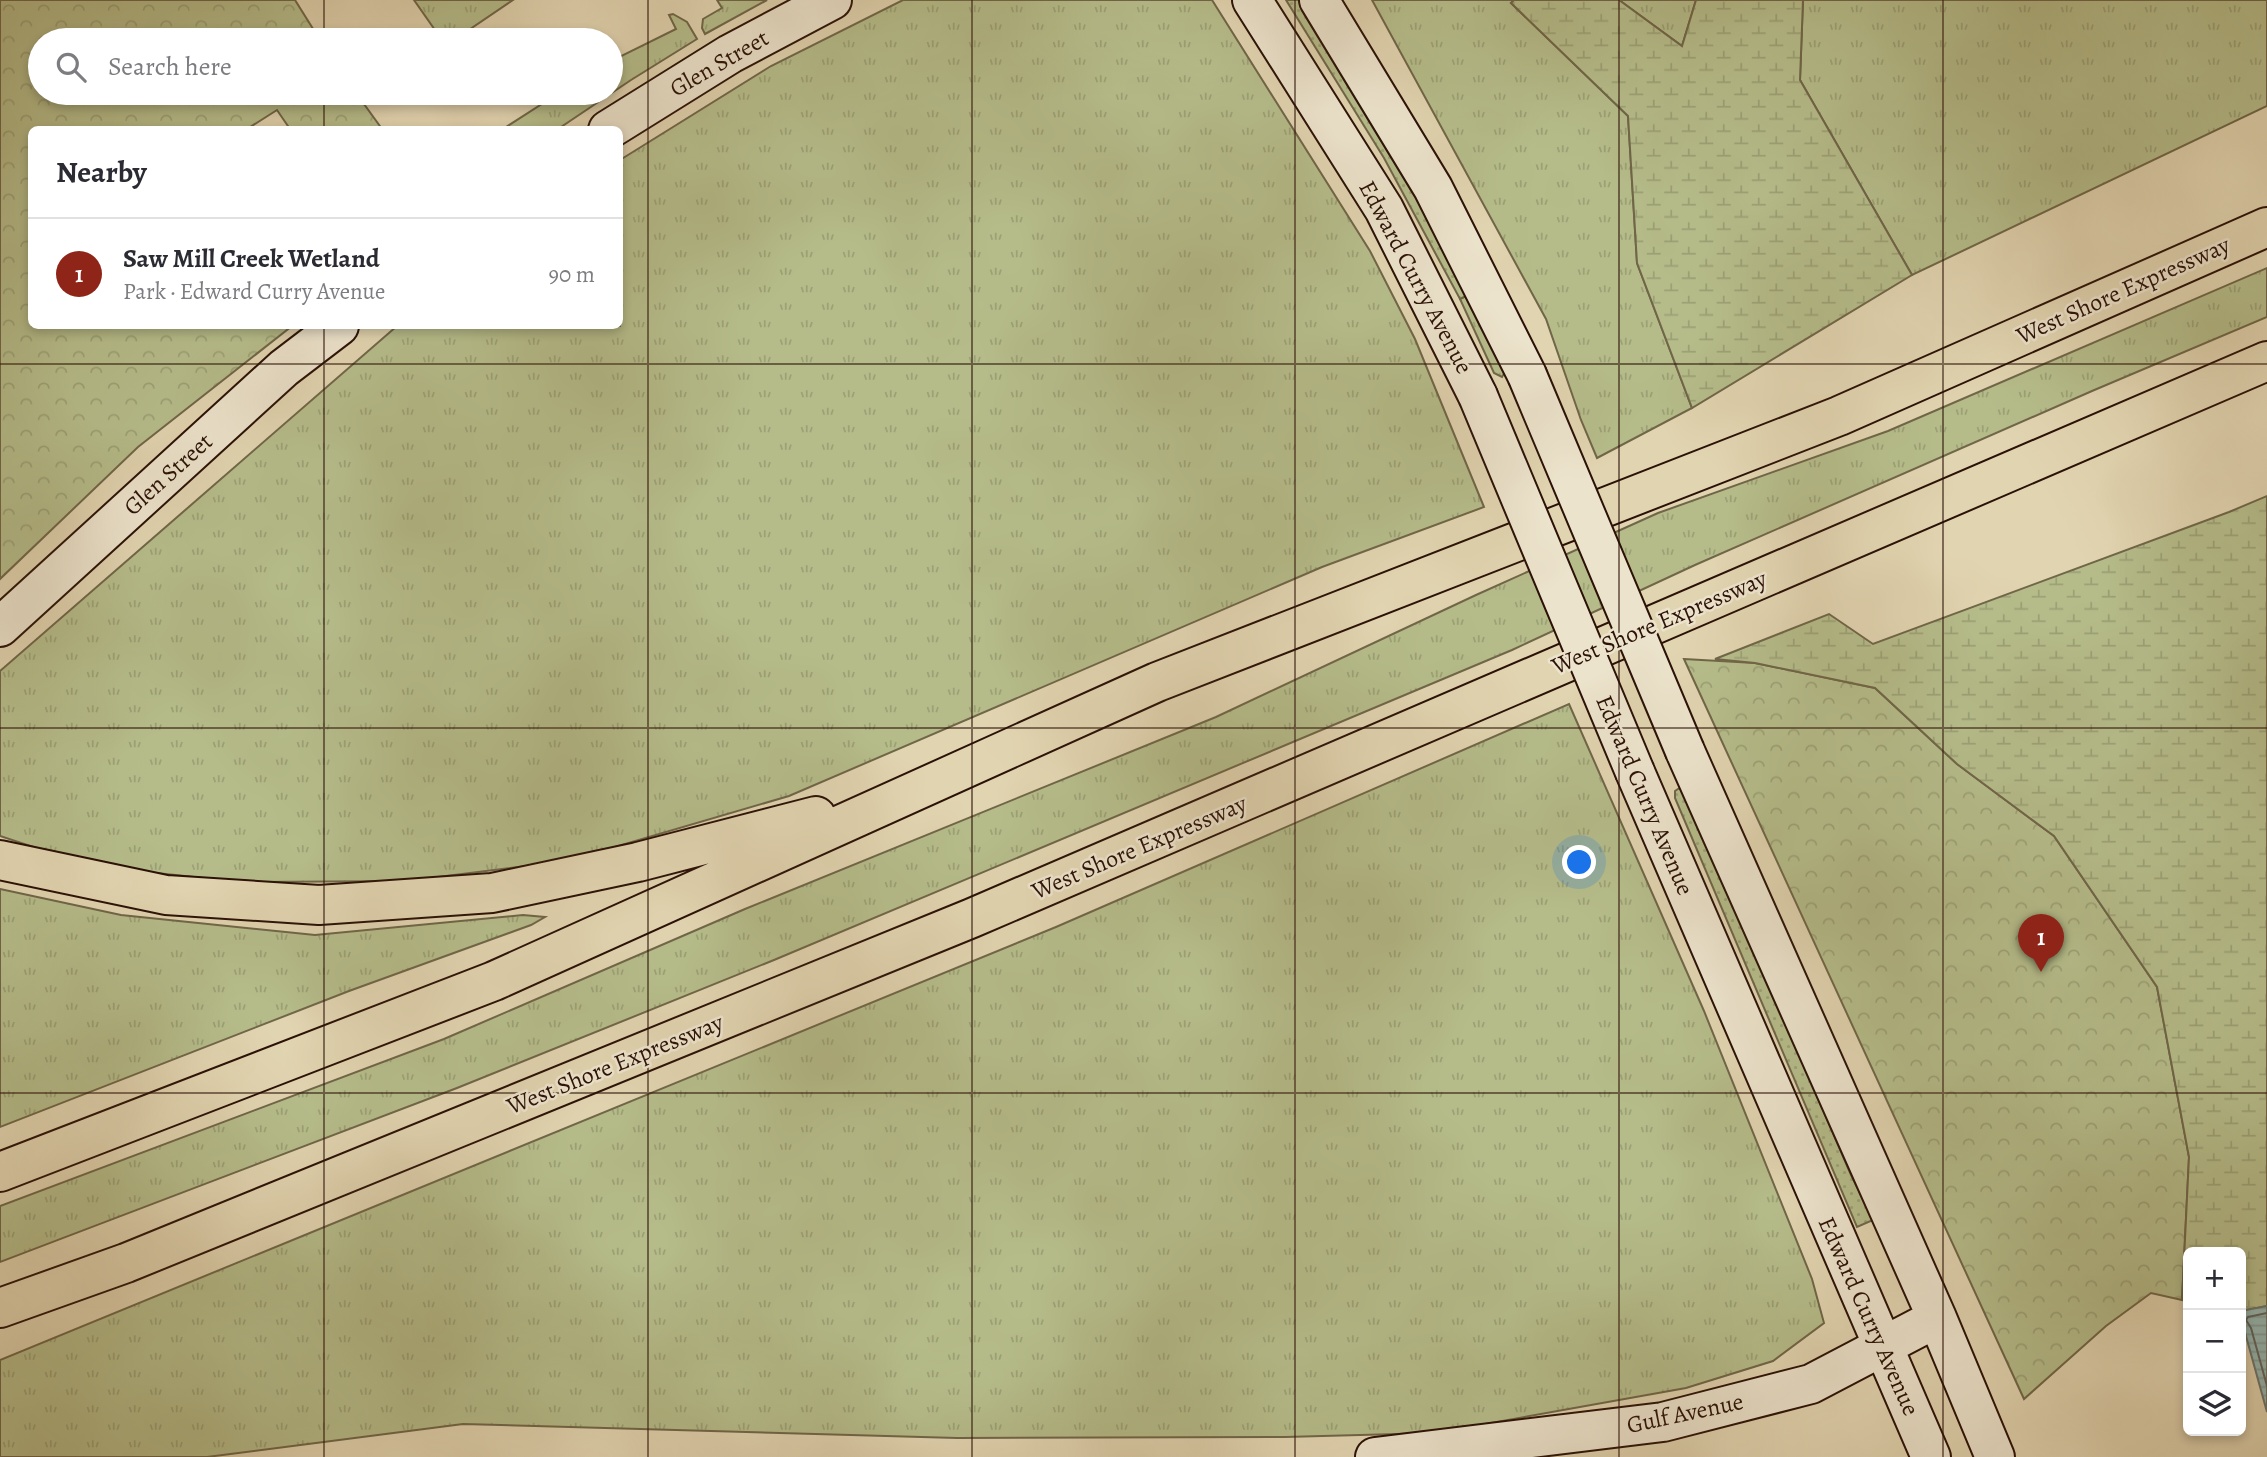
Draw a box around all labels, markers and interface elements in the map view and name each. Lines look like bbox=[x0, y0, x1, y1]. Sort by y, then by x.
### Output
street label: Glen Street bbox=[664, 22, 774, 104]
search box bbox=[28, 28, 623, 105]
icon: search bbox=[52, 48, 90, 86]
text: Search here bbox=[108, 49, 232, 84]
text: Nearby bbox=[56, 152, 147, 192]
street label: Edward Curry Avenue bbox=[1352, 175, 1480, 379]
street label: West Shore Expressway bbox=[2010, 228, 2235, 352]
text: Saw Mill Creek Wetland bbox=[123, 241, 380, 276]
text: 1 bbox=[75, 259, 83, 290]
text: 90 m bbox=[549, 259, 595, 290]
text: Park · Edward Curry Avenue bbox=[123, 276, 385, 307]
street label: Glen Street bbox=[117, 425, 219, 522]
street label: West Shore Expressway bbox=[1546, 562, 1772, 682]
street label: Edward Curry Avenue bbox=[1588, 690, 1702, 900]
street label: West Shore Expressway bbox=[1026, 787, 1252, 907]
your location bbox=[1562, 845, 1596, 879]
pin: 1 bbox=[2018, 914, 2064, 972]
street label: West Shore Expressway bbox=[501, 1006, 728, 1122]
street label: Edward Curry Avenue bbox=[1811, 1212, 1927, 1420]
map controls bbox=[2183, 1247, 2246, 1436]
button: + bbox=[2183, 1247, 2246, 1310]
button: − bbox=[2183, 1310, 2246, 1373]
button: layers bbox=[2183, 1373, 2246, 1436]
street label: Gulf Avenue bbox=[1624, 1385, 1746, 1441]

